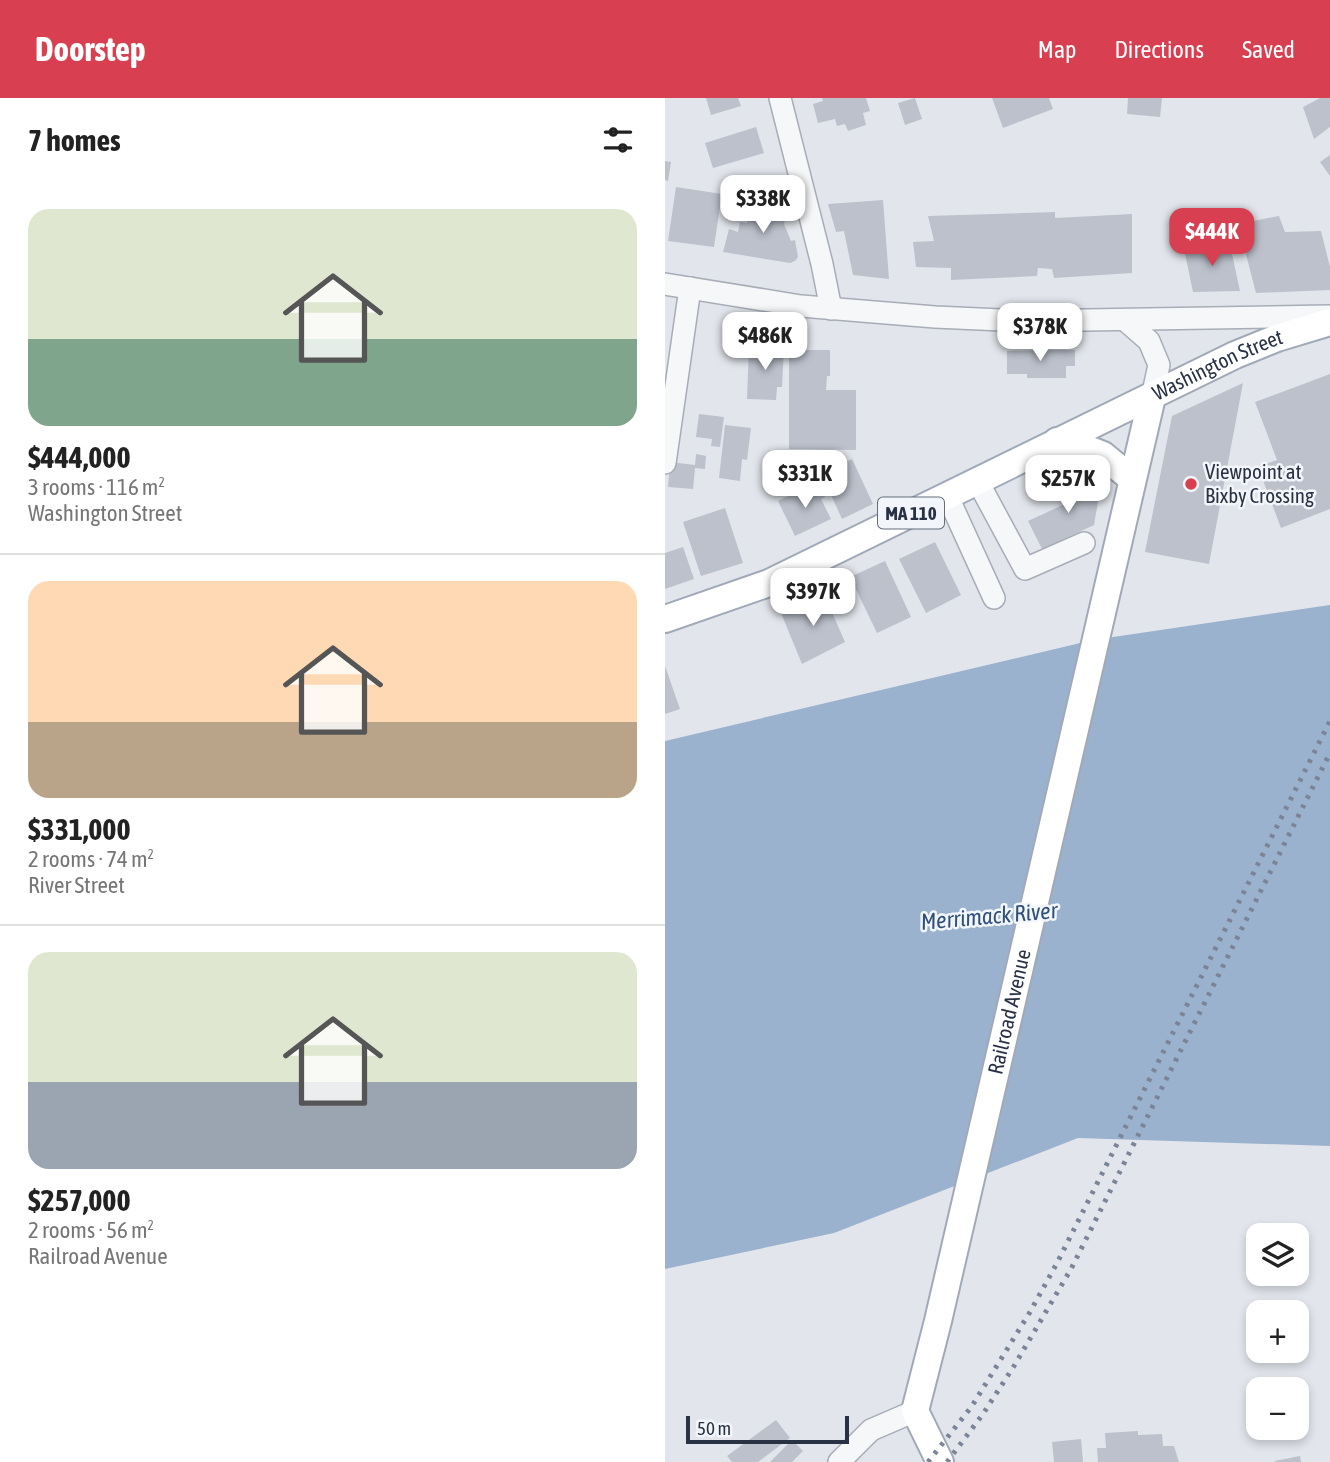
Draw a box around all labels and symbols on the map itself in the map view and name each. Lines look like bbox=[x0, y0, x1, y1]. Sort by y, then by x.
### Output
pin: $338K bbox=[714, 176, 812, 235]
pin: $444K bbox=[1163, 208, 1261, 268]
pin: $378K bbox=[991, 303, 1089, 363]
pin: $486K bbox=[716, 313, 814, 372]
street label: Washington Street bbox=[1148, 324, 1285, 405]
pin: $331K bbox=[756, 450, 854, 510]
pin: $257K bbox=[1019, 456, 1117, 515]
place label: Viewpoint at Bixby Crossing bbox=[1205, 459, 1314, 507]
marker: Viewpoint at Bixby Crossing bbox=[1183, 476, 1199, 492]
road number: MA 110 bbox=[878, 498, 944, 528]
pin: $397K bbox=[764, 568, 862, 628]
water label: Merrimack River bbox=[920, 897, 1060, 935]
street label: Railroad Avenue bbox=[983, 947, 1035, 1076]
scale bar bbox=[686, 1413, 849, 1445]

